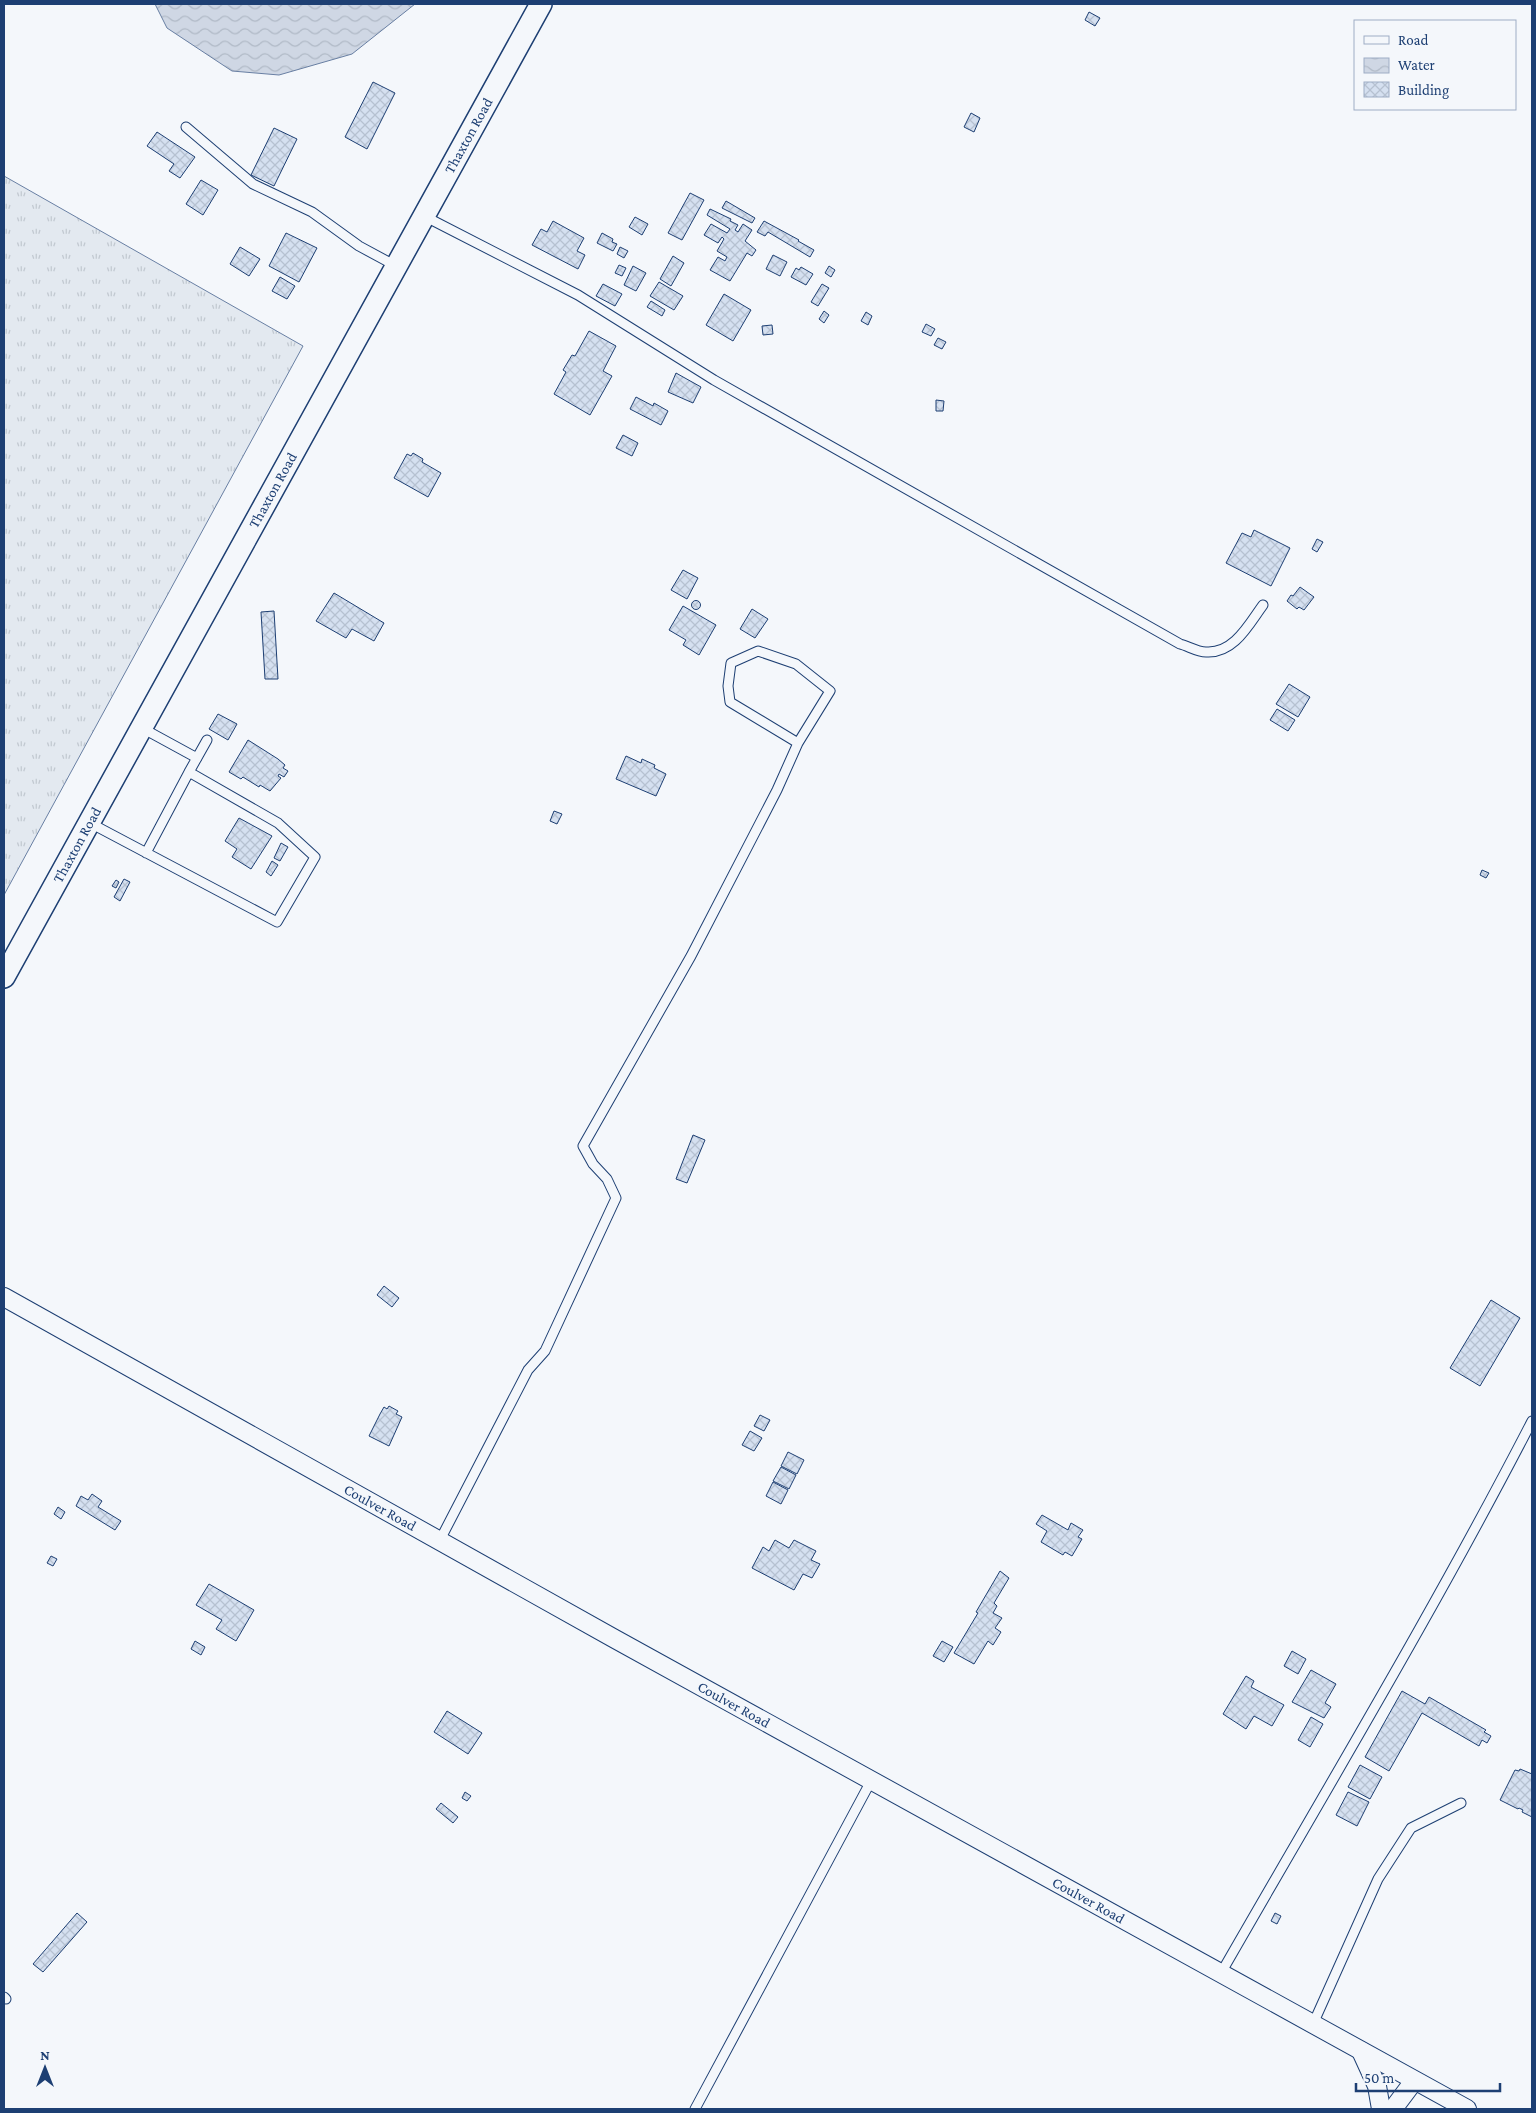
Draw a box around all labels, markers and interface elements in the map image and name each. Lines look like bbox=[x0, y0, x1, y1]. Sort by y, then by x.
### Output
legend bbox=[1354, 20, 1516, 110]
text: Road bbox=[1398, 32, 1429, 48]
text: Water bbox=[1398, 57, 1435, 73]
text: Building bbox=[1398, 82, 1449, 99]
street label: Thaxton Road bbox=[441, 95, 496, 176]
street label: Thaxton Road bbox=[245, 450, 300, 531]
street label: Thaxton Road bbox=[50, 804, 104, 885]
street label: Coulver Road bbox=[341, 1481, 419, 1534]
street label: Coulver Road bbox=[695, 1678, 773, 1731]
street label: Coulver Road bbox=[1050, 1874, 1128, 1927]
north arrow bbox=[20, 2043, 70, 2093]
text: N bbox=[40, 2047, 50, 2063]
scale bar bbox=[1356, 2060, 1500, 2092]
text: 50 m bbox=[1364, 2070, 1394, 2086]

